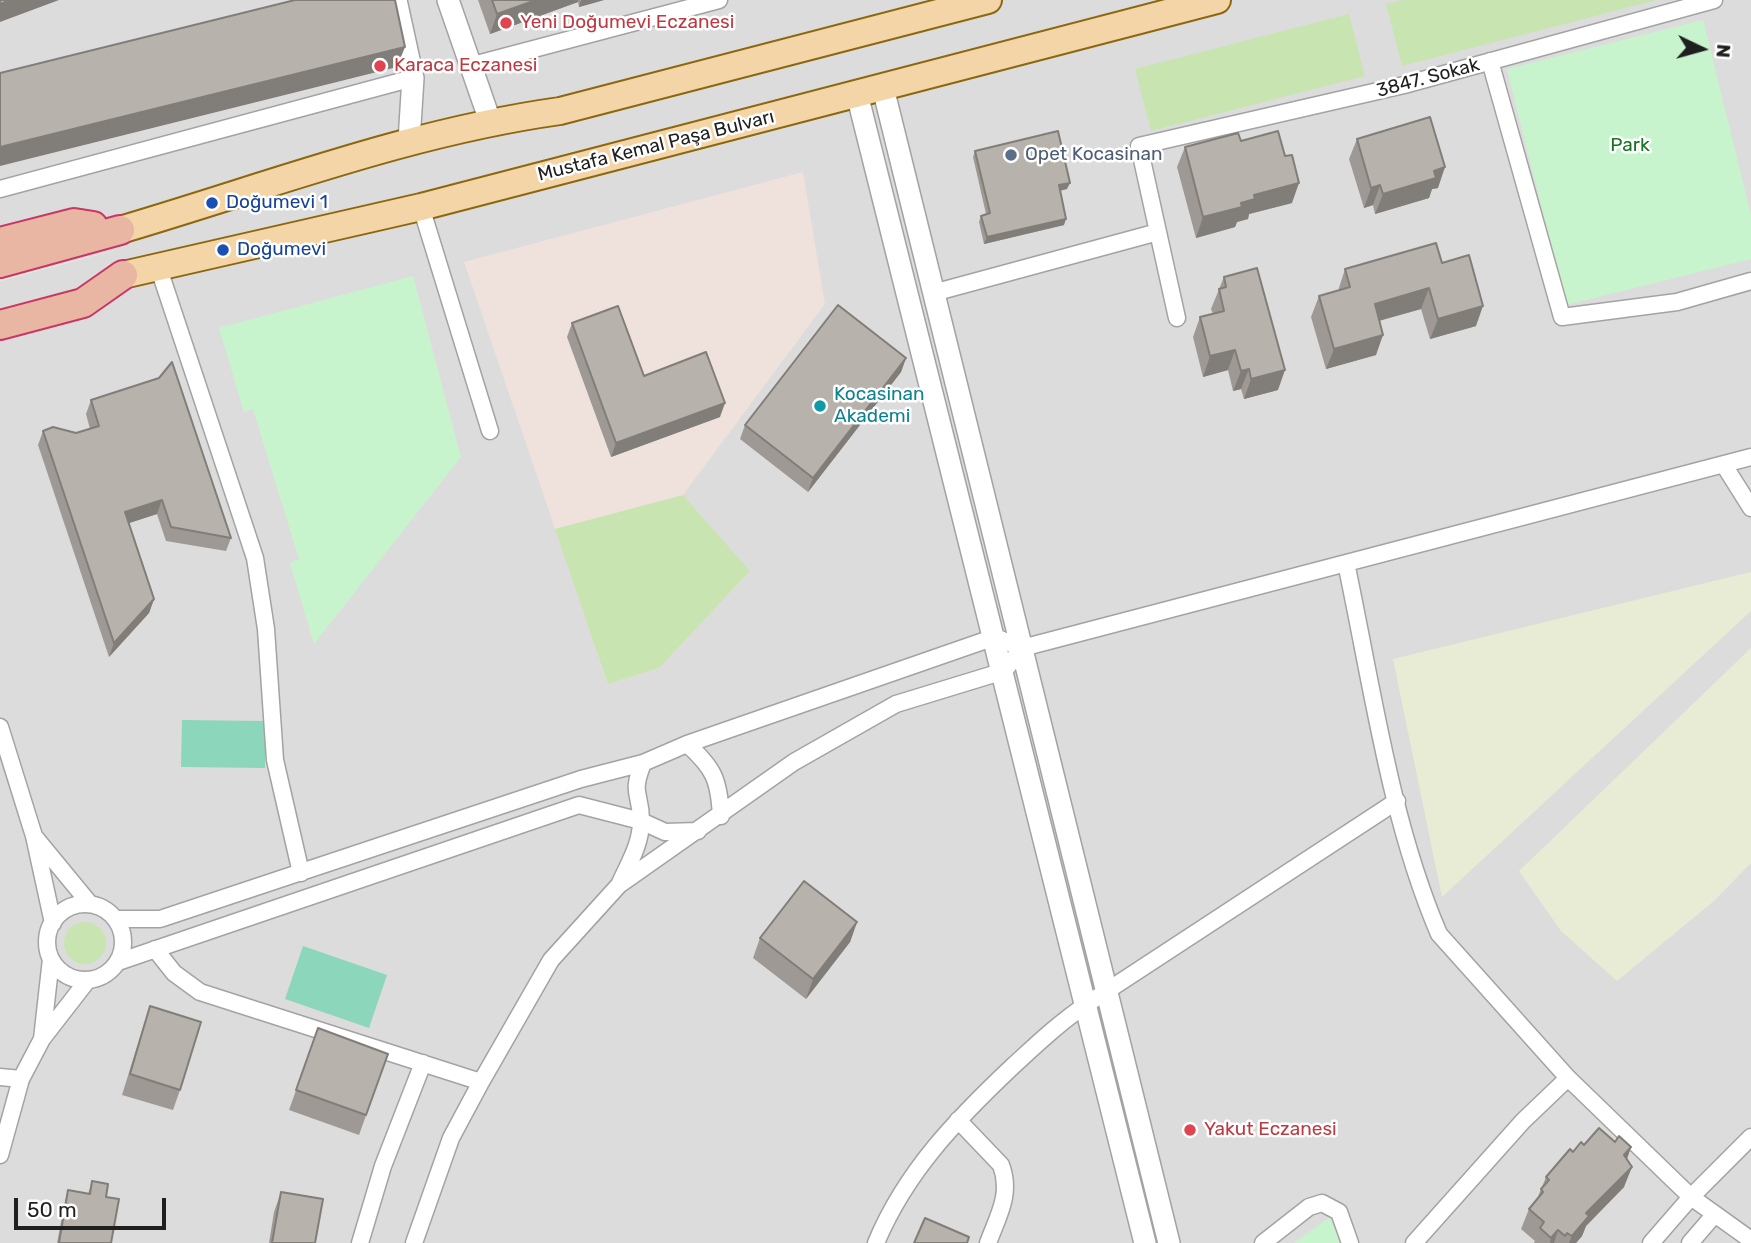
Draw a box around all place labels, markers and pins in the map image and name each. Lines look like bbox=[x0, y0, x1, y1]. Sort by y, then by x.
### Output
place label: Yeni Doğumevi Eczanesi bbox=[520, 12, 734, 34]
marker: Yeni Doğumevi Eczanesi bbox=[498, 15, 514, 31]
place label: Karaca Eczanesi bbox=[394, 55, 537, 77]
marker: Karaca Eczanesi bbox=[372, 58, 388, 74]
place label: Opet Kocasinan bbox=[1025, 144, 1162, 166]
marker: Opet Kocasinan bbox=[1003, 147, 1019, 163]
place label: Doğumevi 1 bbox=[226, 192, 328, 214]
marker: Doğumevi 1 bbox=[204, 195, 220, 211]
place label: Doğumevi bbox=[237, 239, 326, 261]
marker: Doğumevi bbox=[215, 242, 231, 258]
place label: Kocasinan Akademi bbox=[834, 384, 925, 428]
marker: Kocasinan Akademi bbox=[812, 398, 828, 414]
place label: Yakut Eczanesi bbox=[1204, 1119, 1337, 1141]
marker: Yakut Eczanesi bbox=[1182, 1122, 1198, 1138]

